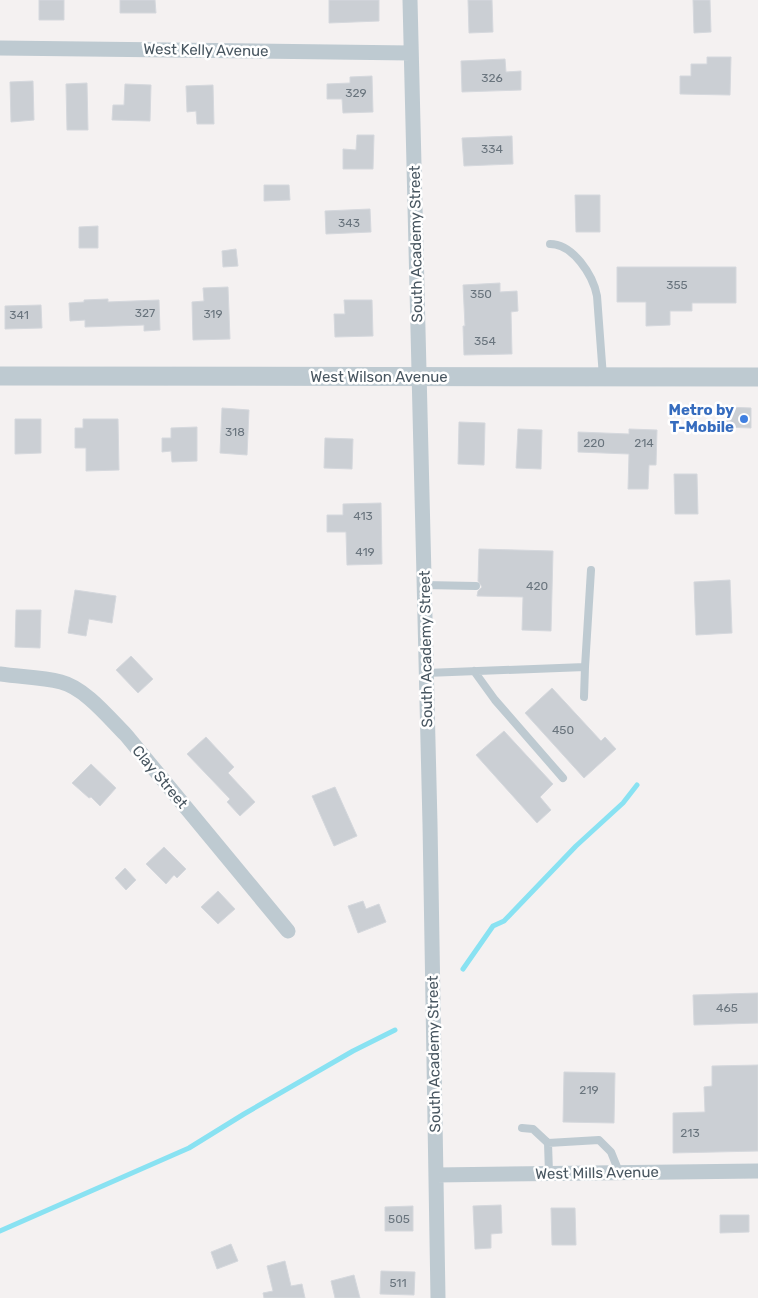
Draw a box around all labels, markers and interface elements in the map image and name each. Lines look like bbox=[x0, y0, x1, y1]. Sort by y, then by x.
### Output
street label: West Kelly Avenue bbox=[143, 40, 269, 60]
house number: 326 bbox=[481, 71, 503, 85]
house number: 329 bbox=[345, 86, 367, 100]
house number: 334 bbox=[481, 142, 503, 156]
street label: South Academy Street bbox=[406, 165, 426, 323]
house number: 343 bbox=[338, 216, 360, 230]
house number: 355 bbox=[666, 278, 688, 292]
house number: 350 bbox=[470, 287, 492, 301]
house number: 327 bbox=[135, 306, 155, 320]
house number: 319 bbox=[203, 307, 223, 321]
house number: 341 bbox=[9, 308, 29, 322]
house number: 354 bbox=[474, 334, 496, 348]
street label: West Wilson Avenue bbox=[310, 368, 448, 386]
place label: Metro by T-Mobile bbox=[668, 401, 734, 436]
marker: Metro by T-Mobile bbox=[738, 413, 750, 425]
house number: 318 bbox=[225, 425, 245, 439]
house number: 220 bbox=[583, 436, 605, 450]
house number: 214 bbox=[634, 436, 654, 450]
house number: 413 bbox=[353, 509, 373, 523]
house number: 419 bbox=[355, 545, 375, 559]
street label: South Academy Street bbox=[416, 570, 436, 728]
house number: 420 bbox=[526, 579, 548, 593]
house number: 450 bbox=[552, 723, 574, 737]
street label: Clay Street bbox=[128, 742, 192, 812]
street label: South Academy Street bbox=[424, 975, 444, 1133]
house number: 465 bbox=[716, 1001, 738, 1015]
house number: 219 bbox=[579, 1083, 599, 1097]
house number: 213 bbox=[680, 1126, 700, 1140]
street label: West Mills Avenue bbox=[535, 1163, 659, 1183]
house number: 505 bbox=[388, 1212, 410, 1226]
house number: 511 bbox=[389, 1276, 407, 1290]

